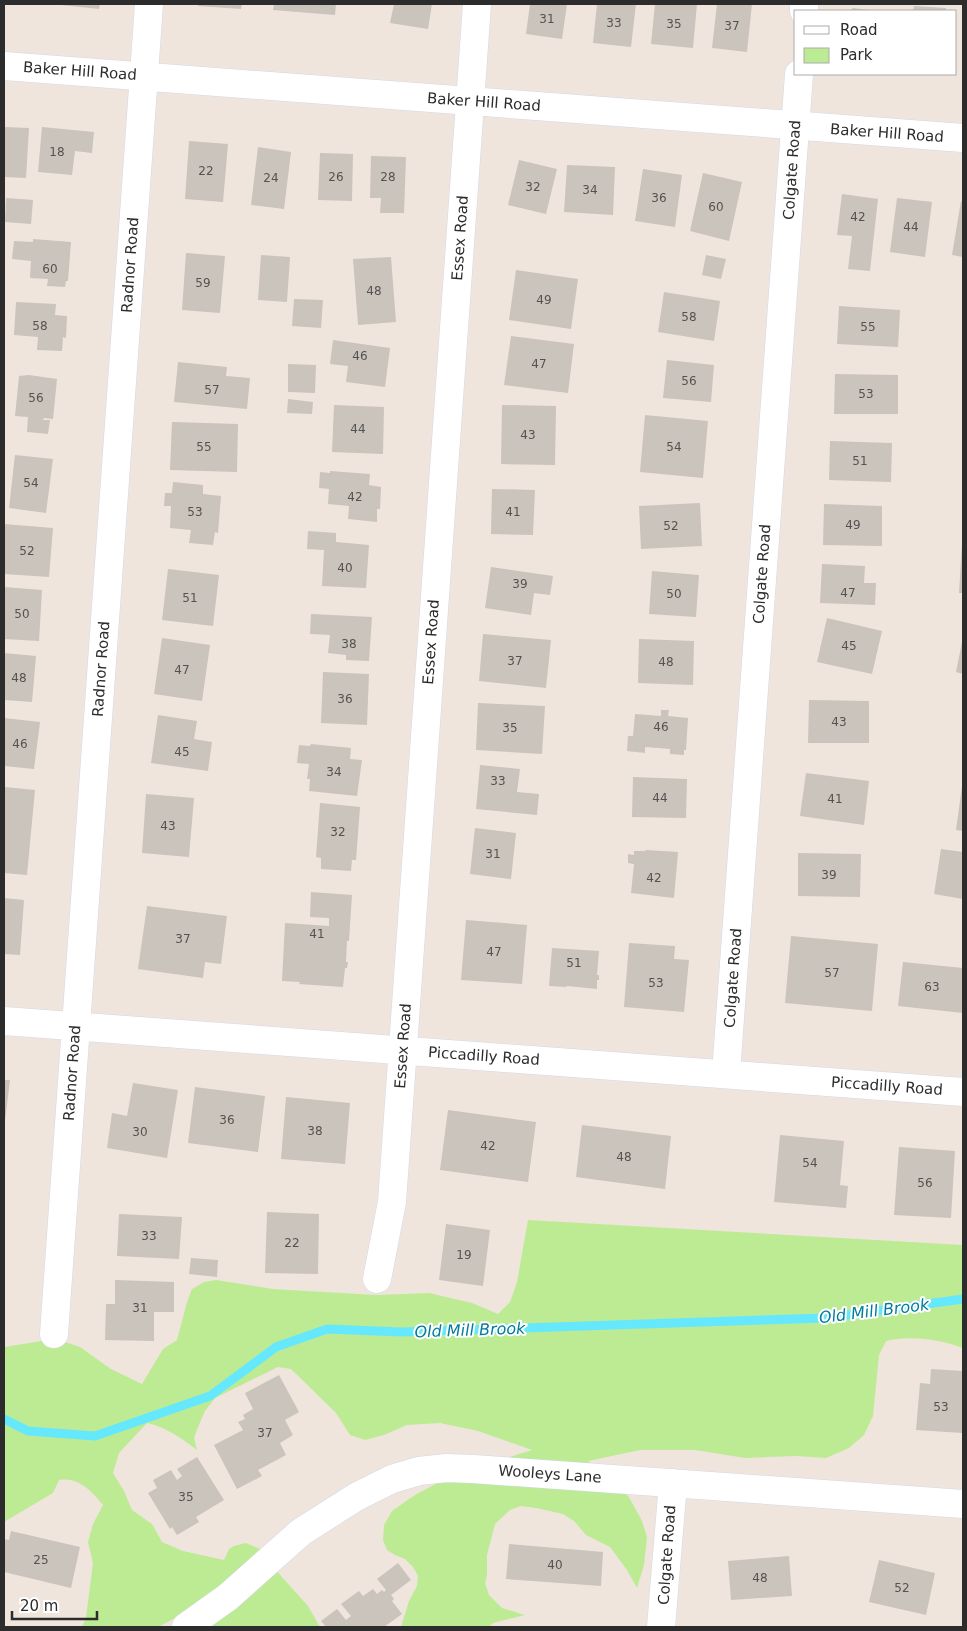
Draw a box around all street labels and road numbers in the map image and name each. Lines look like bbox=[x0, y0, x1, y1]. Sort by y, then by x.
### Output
street label: Baker Hill Road bbox=[23, 58, 137, 84]
street label: Baker Hill Road bbox=[427, 89, 541, 115]
street label: Colgate Road bbox=[780, 119, 804, 221]
street label: Baker Hill Road bbox=[830, 120, 944, 146]
street label: Essex Road bbox=[448, 195, 472, 281]
street label: Radnor Road bbox=[118, 216, 142, 314]
street label: Colgate Road bbox=[750, 523, 774, 625]
street label: Essex Road bbox=[419, 599, 443, 685]
street label: Radnor Road bbox=[89, 620, 113, 718]
street label: Colgate Road bbox=[721, 927, 745, 1029]
street label: Essex Road bbox=[391, 1003, 415, 1089]
street label: Radnor Road bbox=[60, 1024, 84, 1122]
street label: Piccadilly Road bbox=[428, 1043, 540, 1069]
street label: Piccadilly Road bbox=[831, 1073, 943, 1099]
street label: Wooleys Lane bbox=[498, 1461, 602, 1487]
street label: Colgate Road bbox=[655, 1504, 679, 1606]

